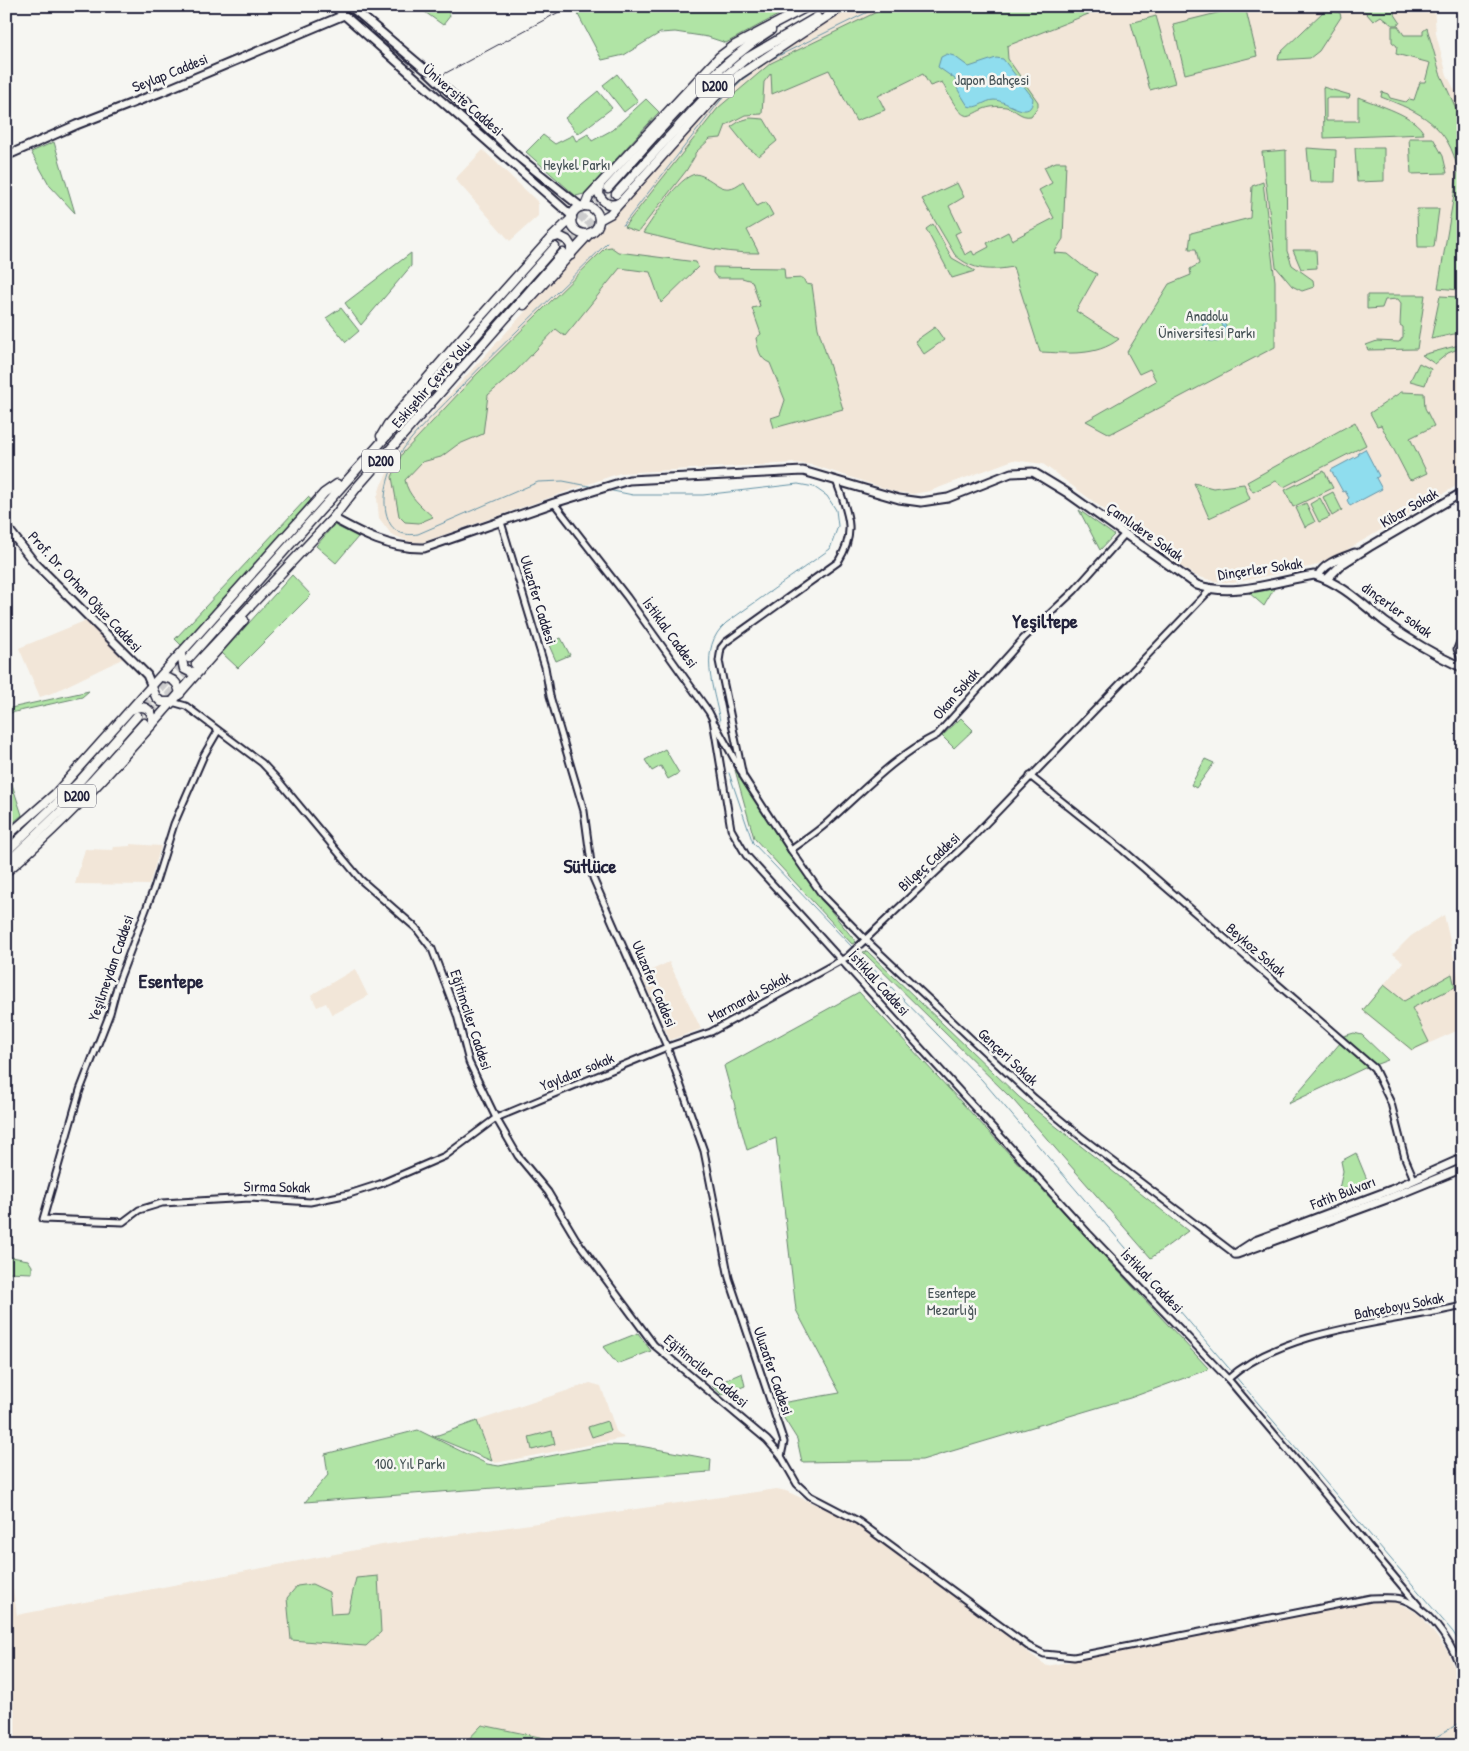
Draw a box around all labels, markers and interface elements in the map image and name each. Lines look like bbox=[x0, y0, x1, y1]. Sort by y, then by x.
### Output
street label: Seylap Caddesi bbox=[129, 48, 211, 97]
street label: Üniversite Caddesi bbox=[418, 59, 508, 141]
park label: Japon Bahçesi bbox=[955, 69, 1029, 90]
road number: D200 bbox=[696, 74, 734, 98]
park label: Heykel Parkı bbox=[543, 154, 611, 175]
park label: Anadolu Üniversitesi Parkı bbox=[1158, 305, 1256, 343]
street label: Eskişehir Çevre Yolu bbox=[386, 335, 475, 432]
road number: D200 bbox=[362, 450, 400, 472]
street label: Kibar Sokak bbox=[1376, 483, 1442, 533]
street label: Çamlıdere Sokak bbox=[1102, 497, 1188, 566]
street label: Prof. Dr. Orhan Oğuz Caddesi bbox=[23, 526, 147, 657]
street label: Dinçerler Sokak bbox=[1216, 552, 1304, 585]
street label: Uluzafer Caddesi bbox=[515, 553, 562, 647]
street label: dinçerler sokak bbox=[1358, 577, 1437, 642]
street label: İstiklal Caddesi bbox=[638, 593, 703, 672]
district label: Yeşiltepe bbox=[1012, 607, 1078, 635]
street label: Okan Sokak bbox=[927, 663, 984, 724]
road number: D200 bbox=[58, 784, 96, 808]
street label: Bilgeç Caddesi bbox=[893, 827, 964, 896]
district label: Sütlüce bbox=[563, 852, 617, 879]
street label: Yeşilmeydan Caddesi bbox=[83, 912, 139, 1024]
street label: Beykoz Sokak bbox=[1222, 918, 1291, 982]
street label: Uluzafer Caddesi bbox=[627, 937, 682, 1030]
street label: İstiklal Caddesi bbox=[844, 945, 915, 1020]
street label: Marmaralı Sokak bbox=[704, 966, 794, 1027]
district label: Esentepe bbox=[139, 967, 203, 995]
street label: Eğitimciler Caddesi bbox=[445, 967, 498, 1073]
street label: Gençeri Sokak bbox=[974, 1023, 1043, 1090]
street label: Yaylalar sokak bbox=[537, 1047, 617, 1096]
street label: Fatih Bulvarı bbox=[1306, 1170, 1379, 1215]
street label: Sırma Sokak bbox=[243, 1175, 311, 1198]
street label: İstiklal Caddesi bbox=[1116, 1244, 1188, 1318]
park label: Esentepe Mezarlığı bbox=[927, 1282, 977, 1320]
street label: Bahçeboyu Sokak bbox=[1352, 1287, 1446, 1324]
street label: Uluzafer Caddesi bbox=[749, 1324, 798, 1418]
street label: Eğitimciler Caddesi bbox=[659, 1329, 753, 1412]
park label: 100. Yıl Parkı bbox=[374, 1453, 446, 1474]

